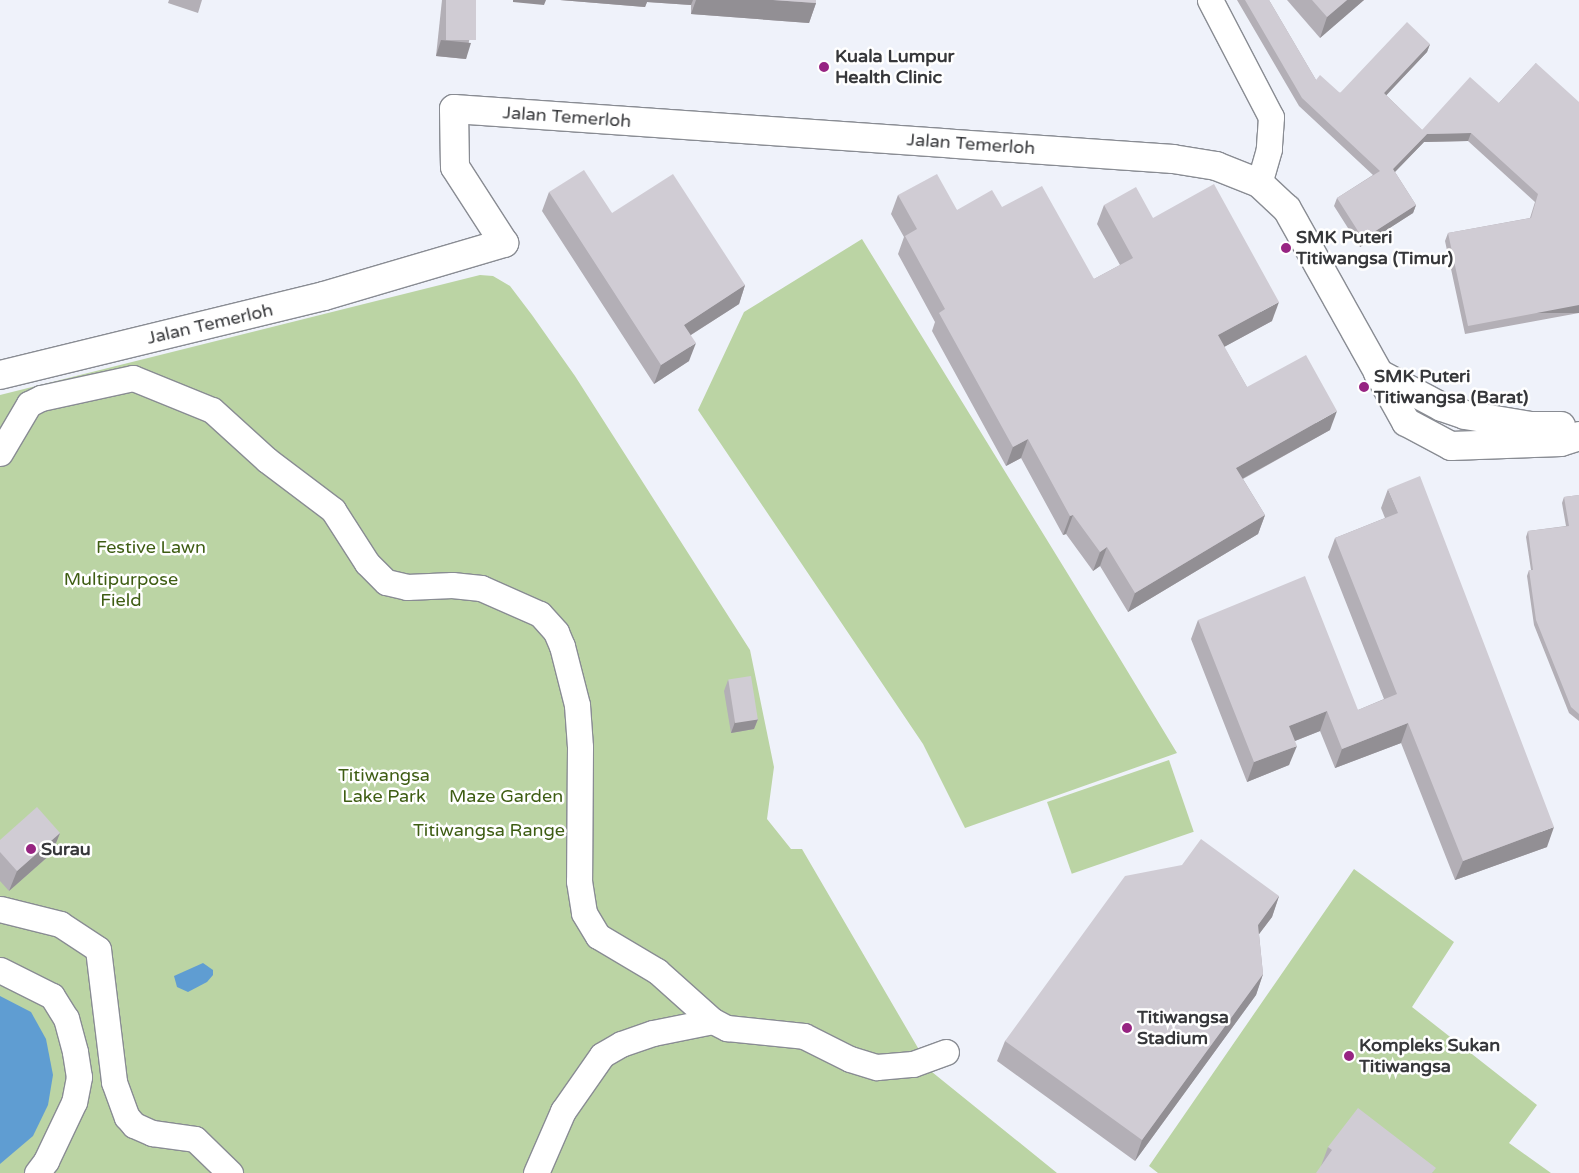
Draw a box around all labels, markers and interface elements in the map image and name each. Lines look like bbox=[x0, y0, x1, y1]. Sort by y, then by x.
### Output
place label: Kuala Lumpur Health Clinic bbox=[835, 46, 954, 88]
marker: Kuala Lumpur Health Clinic bbox=[817, 60, 831, 74]
street label: Jalan Temerloh bbox=[502, 102, 632, 132]
street label: Jalan Temerloh bbox=[906, 129, 1036, 159]
place label: SMK Puteri Titiwangsa (Timur) bbox=[1296, 227, 1453, 270]
marker: SMK Puteri Titiwangsa (Timur) bbox=[1280, 242, 1292, 254]
street label: Jalan Temerloh bbox=[145, 299, 275, 349]
place label: SMK Puteri Titiwangsa (Barat) bbox=[1374, 366, 1528, 408]
marker: SMK Puteri Titiwangsa (Barat) bbox=[1358, 381, 1370, 393]
park label: Festive Lawn bbox=[96, 536, 206, 558]
park label: Multipurpose Field bbox=[64, 569, 178, 612]
park label: Titiwangsa Lake Park bbox=[338, 765, 430, 808]
park label: Maze Garden bbox=[449, 785, 563, 807]
park label: Titiwangsa Range bbox=[413, 819, 565, 841]
place label: Surau bbox=[41, 838, 91, 860]
marker: Surau bbox=[25, 843, 37, 855]
place label: Titiwangsa Stadium bbox=[1137, 1007, 1229, 1050]
marker: Titiwangsa Stadium bbox=[1121, 1022, 1133, 1034]
place label: Kompleks Sukan Titiwangsa bbox=[1359, 1035, 1500, 1078]
marker: Kompleks Sukan Titiwangsa bbox=[1343, 1050, 1355, 1062]

